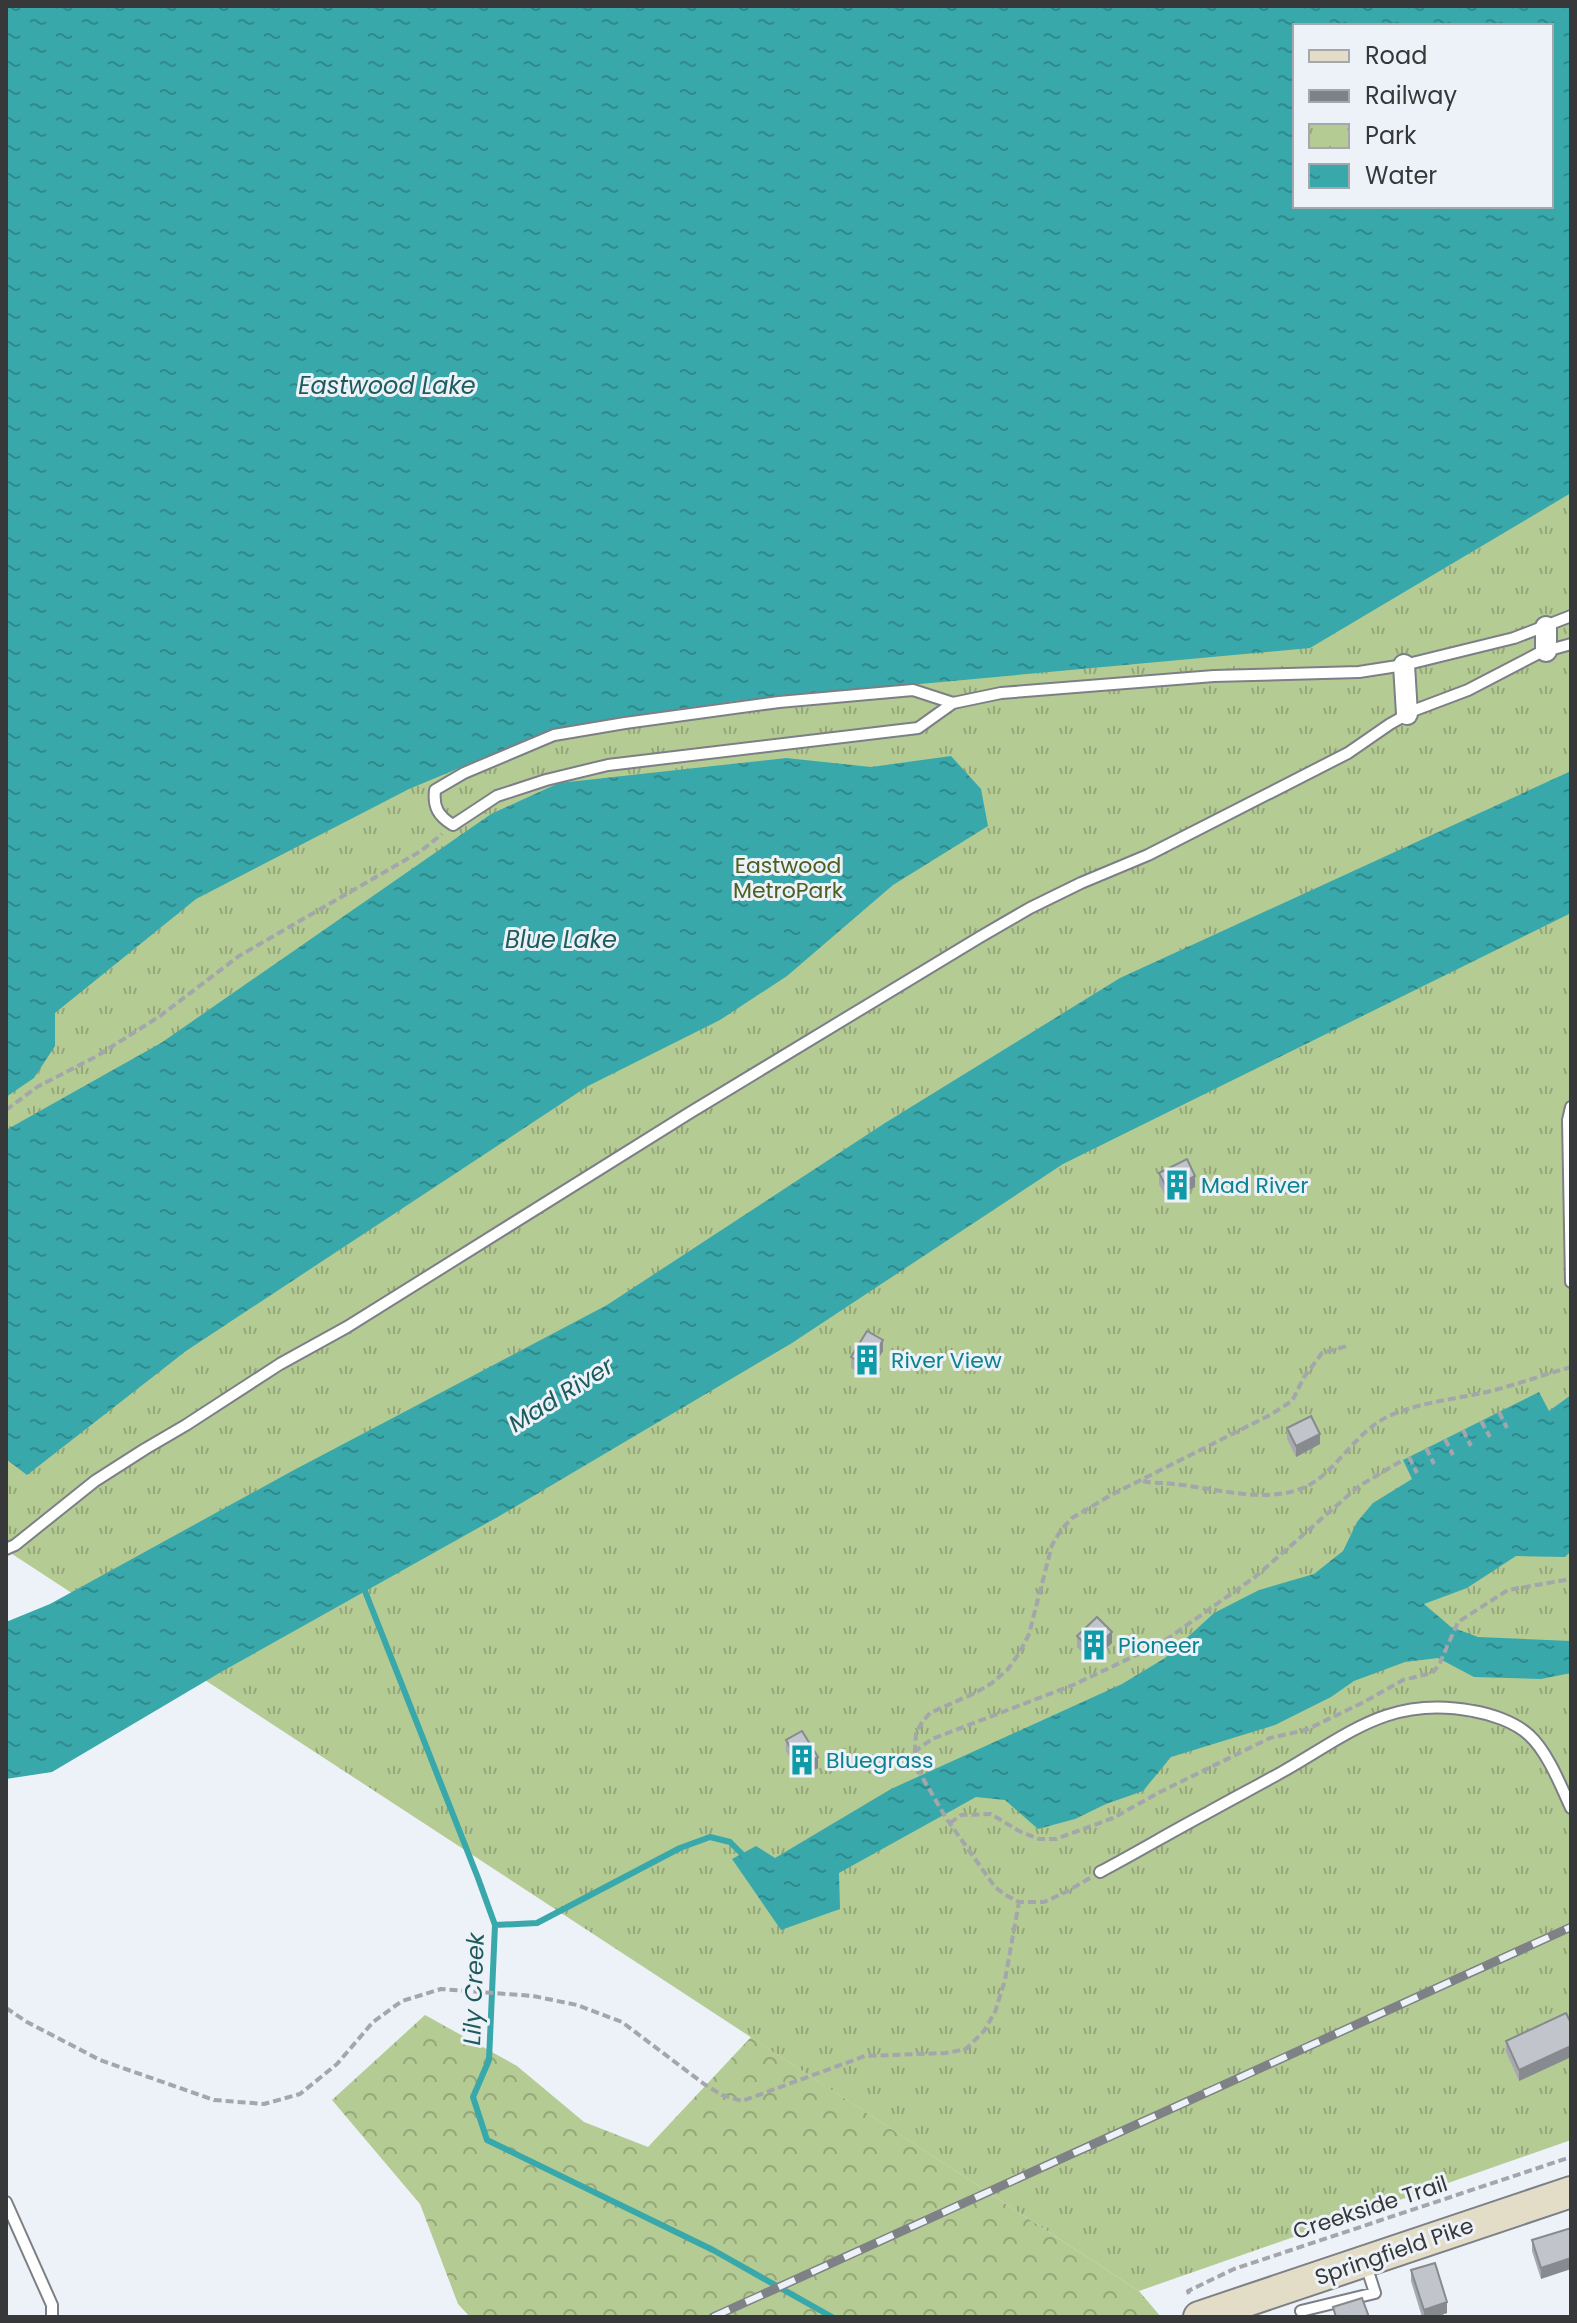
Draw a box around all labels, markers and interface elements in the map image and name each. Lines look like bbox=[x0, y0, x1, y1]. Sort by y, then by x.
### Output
legend bbox=[1293, 24, 1553, 208]
text: Road bbox=[1365, 39, 1427, 72]
text: Railway bbox=[1365, 79, 1458, 112]
text: Park bbox=[1365, 119, 1417, 152]
text: Water bbox=[1365, 159, 1437, 192]
water label: Eastwood Lake bbox=[298, 369, 476, 402]
park label: Eastwood MetroPark bbox=[733, 850, 844, 906]
water label: Blue Lake bbox=[505, 923, 617, 956]
building icon: Mad River bbox=[1160, 1168, 1194, 1202]
place label: Mad River bbox=[1201, 1170, 1309, 1201]
building icon: River View bbox=[850, 1343, 884, 1377]
place label: River View bbox=[891, 1345, 1002, 1376]
water label: Mad River bbox=[502, 1349, 620, 1440]
building icon: Pioneer bbox=[1077, 1628, 1111, 1662]
place label: Pioneer bbox=[1118, 1630, 1200, 1661]
building icon: Bluegrass bbox=[785, 1743, 819, 1777]
place label: Bluegrass bbox=[826, 1745, 934, 1776]
water label: Lily Creek bbox=[455, 1931, 492, 2046]
street label: Creekside Trail bbox=[1289, 2168, 1451, 2247]
street label: Springfield Pike bbox=[1311, 2210, 1478, 2293]

